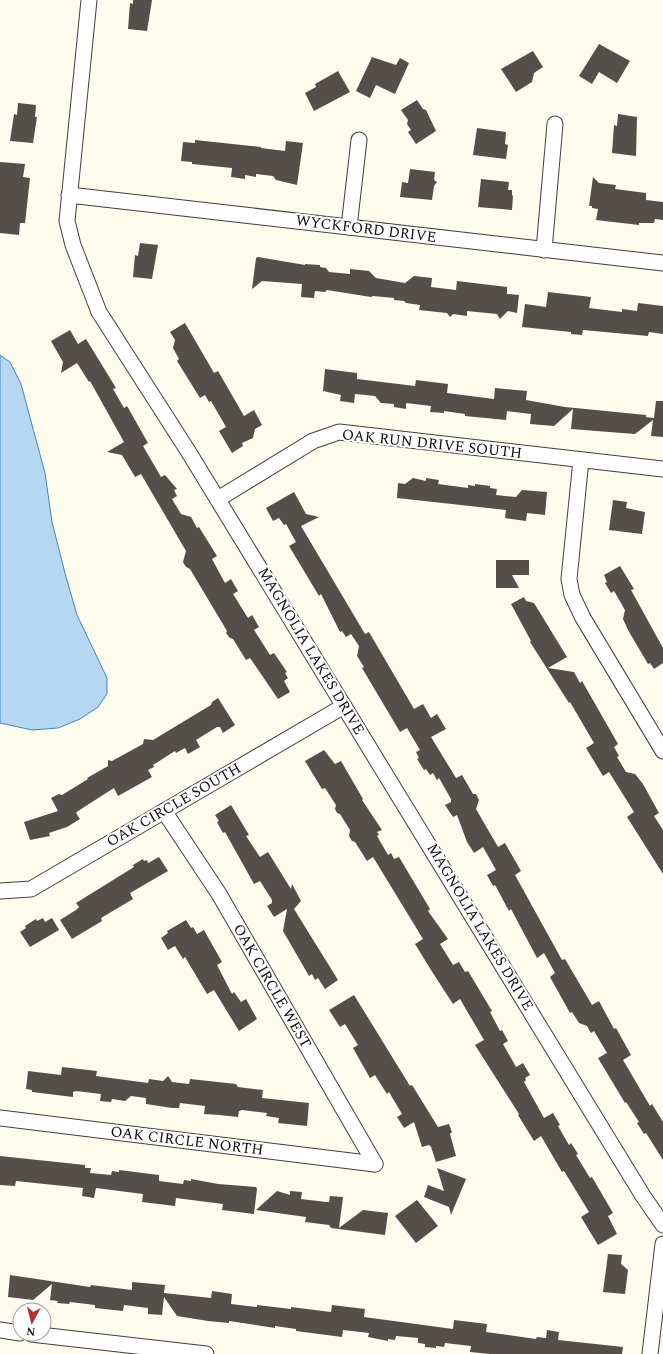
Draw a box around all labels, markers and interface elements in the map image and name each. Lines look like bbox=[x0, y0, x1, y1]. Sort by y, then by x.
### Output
street label: WYCKFORD DRIVE bbox=[294, 209, 438, 249]
street label: OAK RUN DRIVE SOUTH bbox=[341, 423, 523, 465]
street label: MAGNOLIA LAKES DRIVE bbox=[252, 563, 370, 739]
street label: OAK CIRCLE SOUTH bbox=[102, 757, 246, 853]
street label: MAGNOLIA LAKES DRIVE bbox=[421, 839, 539, 1015]
street label: OAK CIRCLE WEST bbox=[227, 919, 317, 1053]
street label: OAK CIRCLE NORTH bbox=[109, 1120, 265, 1162]
north arrow bbox=[12, 1302, 52, 1342]
text: N bbox=[25, 1322, 36, 1340]

